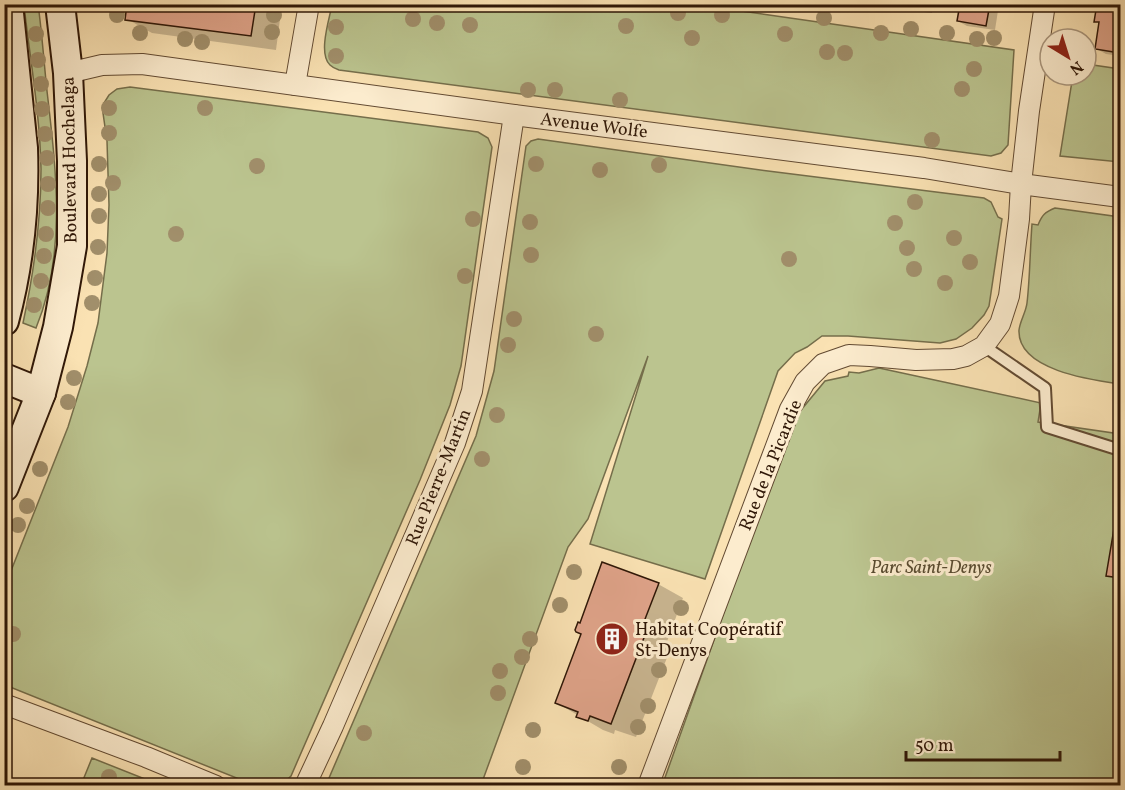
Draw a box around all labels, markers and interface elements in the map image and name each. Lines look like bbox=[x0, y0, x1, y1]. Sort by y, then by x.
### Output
north arrow bbox=[1038, 27, 1098, 87]
text: N bbox=[1064, 55, 1087, 80]
street label: Boulevard Hochelaga bbox=[57, 76, 84, 244]
street label: Avenue Wolfe bbox=[539, 107, 649, 145]
street label: Rue de la Picardie bbox=[734, 396, 809, 535]
street label: Rue Pierre-Martin bbox=[401, 405, 478, 550]
park label: Parc Saint-Denys bbox=[870, 556, 992, 581]
place label: Habitat Coopératif St-Denys bbox=[635, 618, 783, 664]
building icon: Habitat Coopératif St-Denys bbox=[594, 621, 630, 657]
scale bar bbox=[906, 724, 1060, 762]
text: 50 m bbox=[915, 734, 954, 759]

